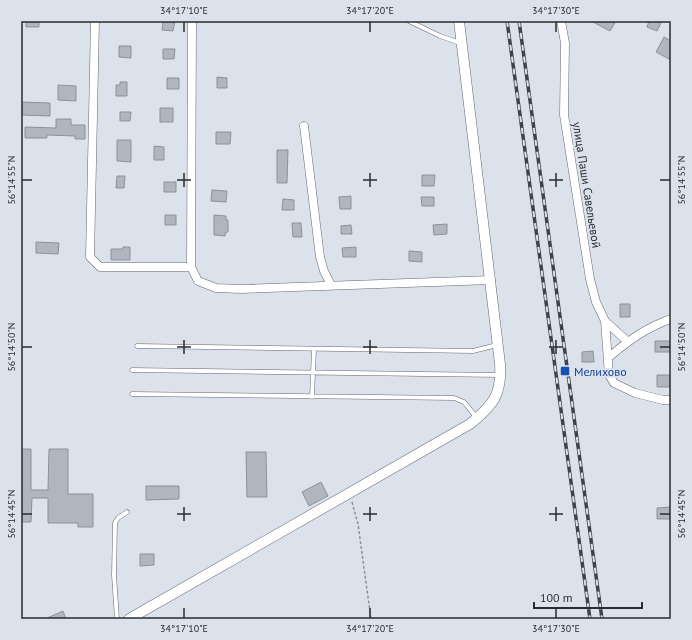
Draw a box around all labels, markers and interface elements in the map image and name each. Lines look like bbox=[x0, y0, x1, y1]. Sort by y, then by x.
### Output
text: 34°17'10"E bbox=[160, 4, 208, 17]
text: 34°17'20"E bbox=[346, 4, 394, 17]
text: 34°17'30"E bbox=[532, 4, 580, 17]
street label: улица Паши Савельевой bbox=[570, 121, 604, 249]
text: 56°14'55"N bbox=[5, 155, 18, 205]
text: 56°14'55"N bbox=[675, 155, 688, 205]
text: 56°14'50"N bbox=[5, 322, 18, 372]
text: 56°14'50"N bbox=[675, 322, 688, 372]
place label: Мелихово bbox=[574, 364, 627, 379]
marker: Мелихово bbox=[559, 365, 571, 377]
text: 56°14'45"N bbox=[5, 489, 18, 539]
text: 56°14'45"N bbox=[675, 489, 688, 539]
scale bar bbox=[534, 584, 642, 610]
text: 100 m bbox=[540, 590, 573, 605]
text: 34°17'10"E bbox=[160, 622, 208, 635]
text: 34°17'20"E bbox=[346, 622, 394, 635]
text: 34°17'30"E bbox=[532, 622, 580, 635]

